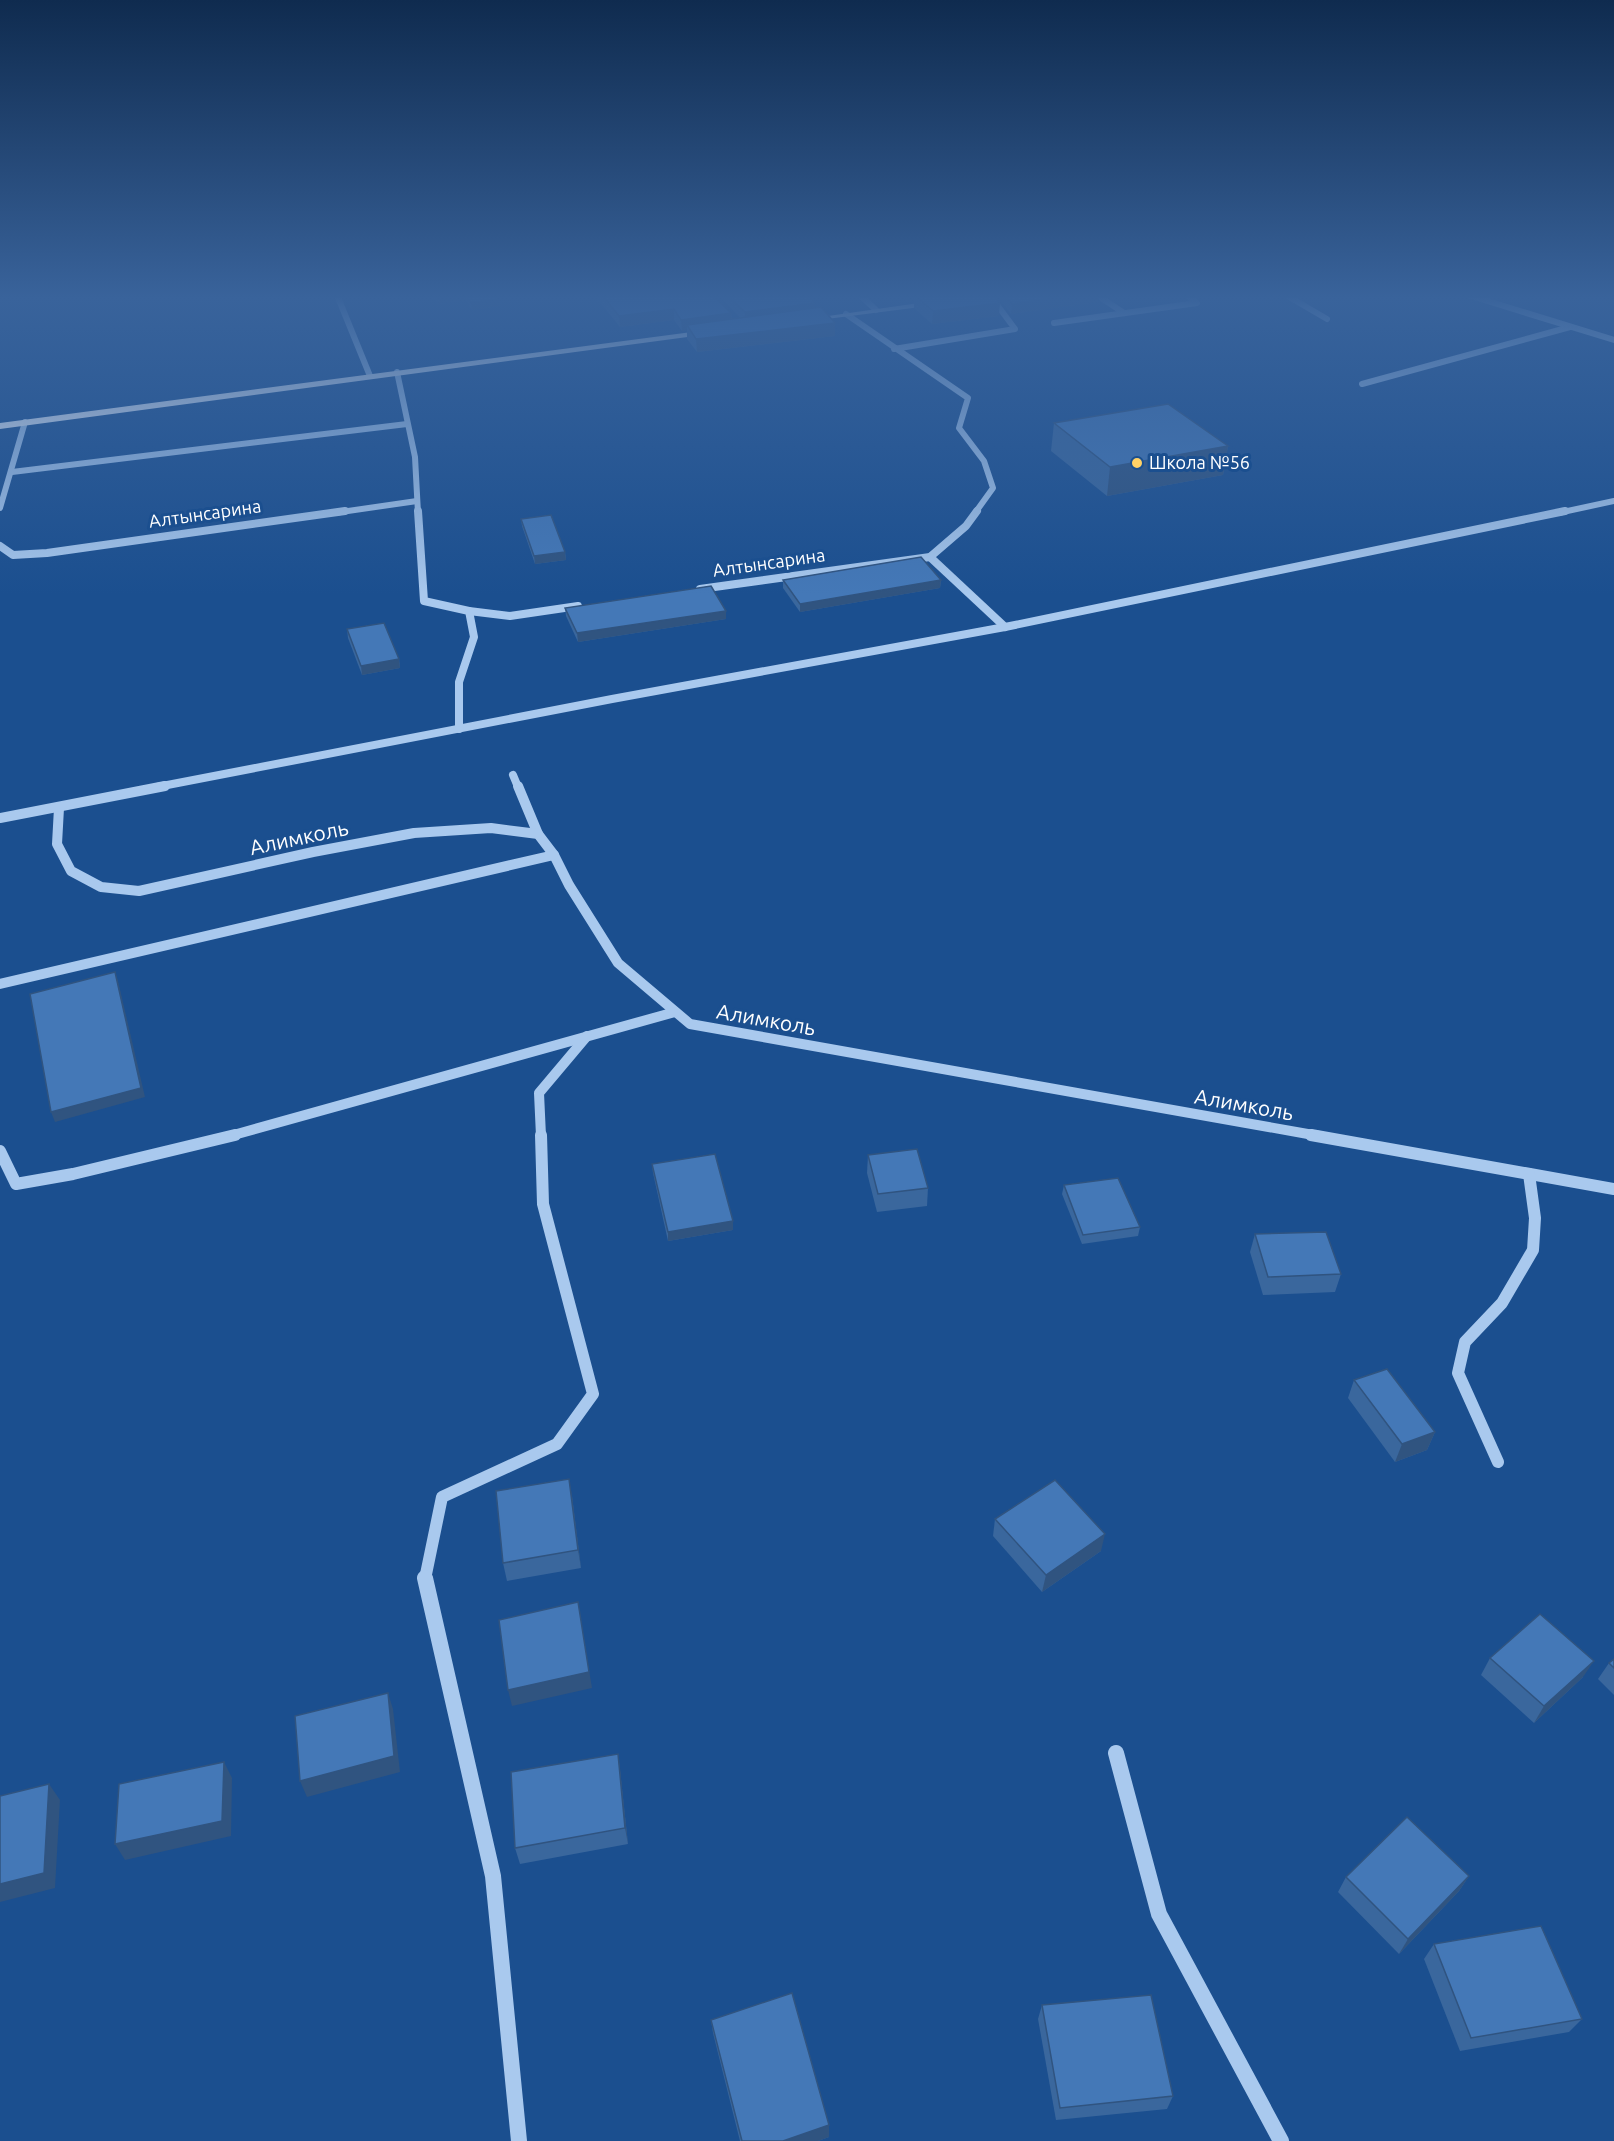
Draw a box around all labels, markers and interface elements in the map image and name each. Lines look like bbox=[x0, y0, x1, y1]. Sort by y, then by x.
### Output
place label: Школа №56 bbox=[1149, 452, 1250, 472]
marker: Школа №56 bbox=[1130, 456, 1144, 470]
street label: Алтынсарина bbox=[147, 495, 262, 531]
street label: Алтынсарина bbox=[711, 544, 826, 580]
street label: Алимколь bbox=[247, 815, 350, 859]
street label: Алимколь bbox=[715, 999, 818, 1040]
street label: Алимколь bbox=[1193, 1084, 1296, 1125]

